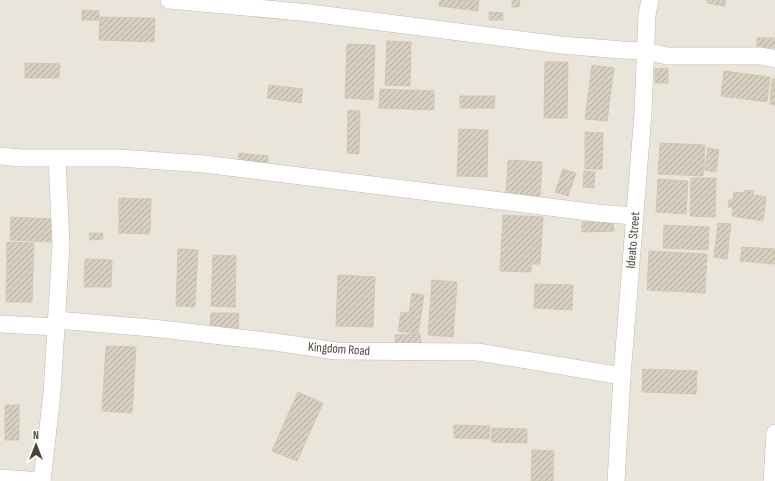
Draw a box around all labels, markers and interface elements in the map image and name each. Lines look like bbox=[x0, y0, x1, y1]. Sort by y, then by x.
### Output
street label: Ideato Street bbox=[623, 211, 643, 269]
street label: Kingdom Road bbox=[307, 339, 370, 359]
north arrow bbox=[16, 425, 56, 465]
text: N bbox=[33, 429, 39, 442]

